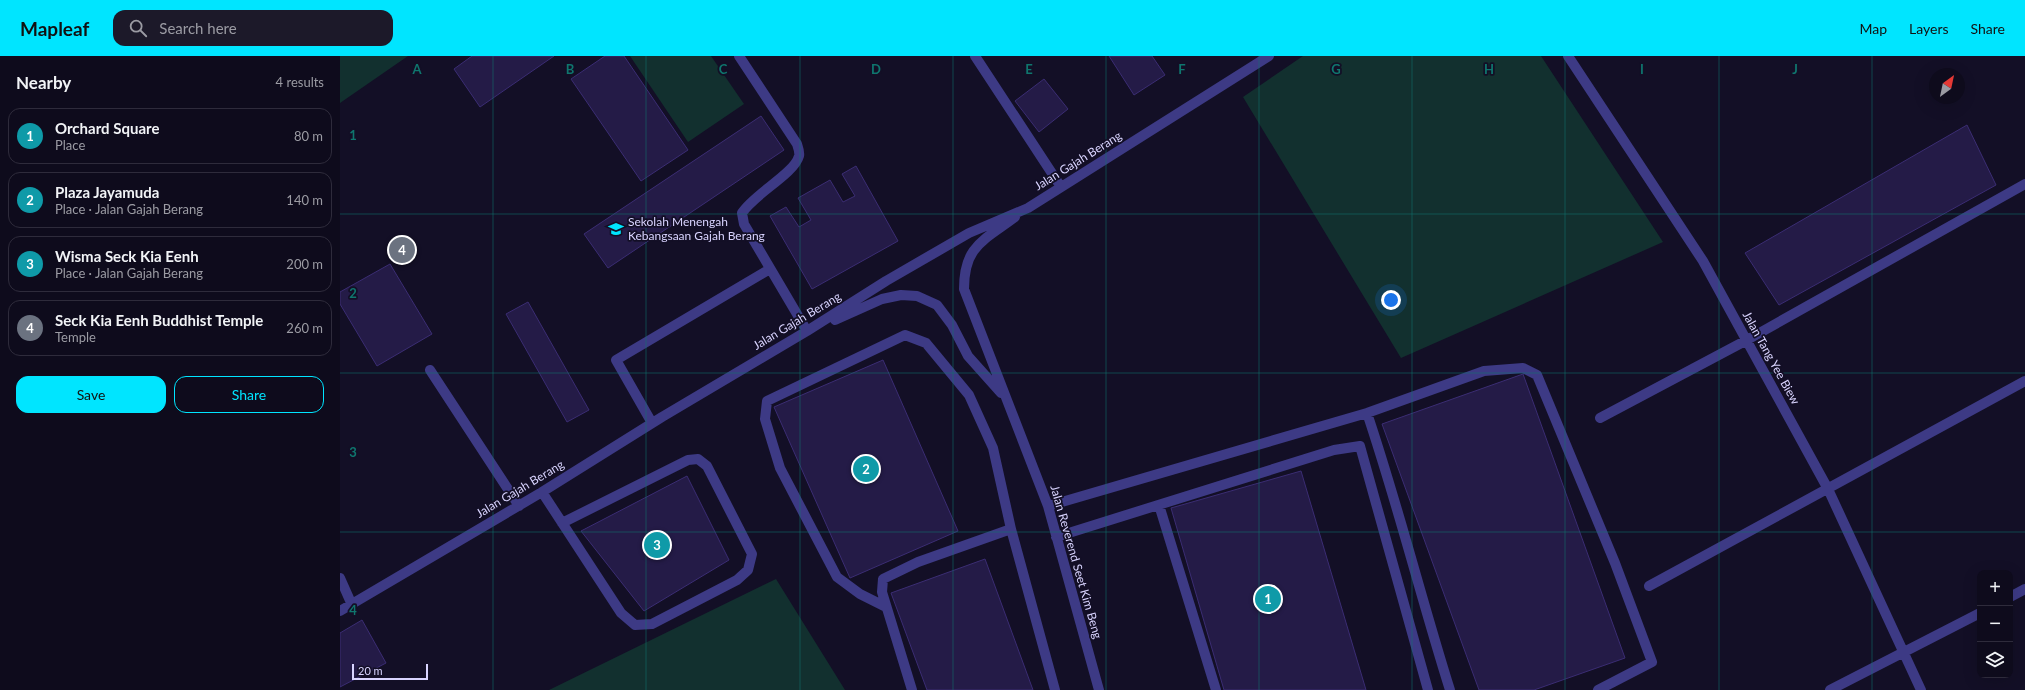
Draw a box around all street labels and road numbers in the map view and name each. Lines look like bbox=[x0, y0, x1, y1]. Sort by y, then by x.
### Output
street label: Jalan Gajah Berang bbox=[1031, 128, 1124, 193]
street label: Jalan Gajah Berang bbox=[750, 288, 843, 353]
street label: Jalan Tang Yee Biew bbox=[1740, 308, 1804, 408]
street label: Jalan Gajah Berang bbox=[473, 456, 566, 521]
street label: Jalan Reverend Seet Kim Beng bbox=[1047, 483, 1106, 640]

